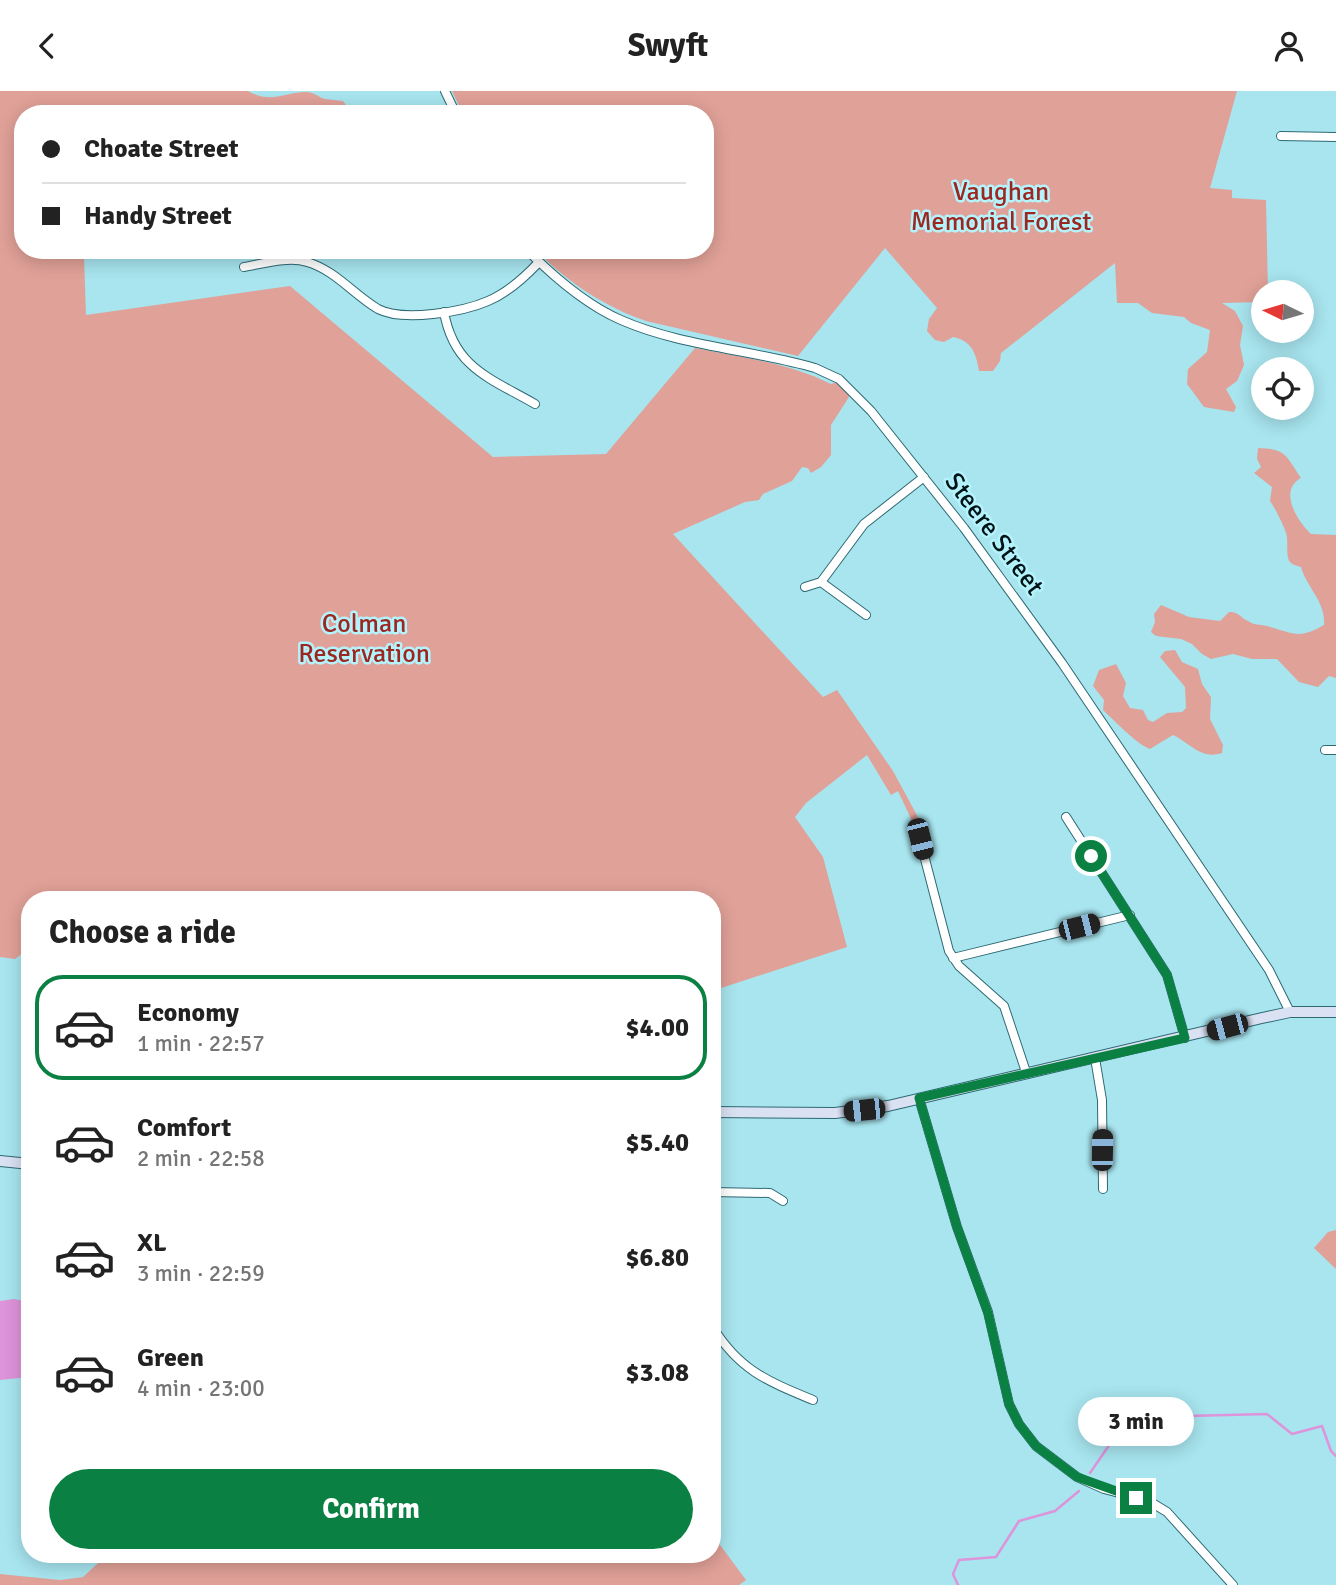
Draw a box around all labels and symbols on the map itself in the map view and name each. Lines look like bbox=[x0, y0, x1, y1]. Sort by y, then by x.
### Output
park label: Vaughan Memorial Forest bbox=[911, 176, 1091, 238]
north arrow bbox=[1251, 280, 1314, 343]
street label: Steere Street bbox=[938, 467, 1050, 601]
park label: Colman Reservation bbox=[298, 608, 430, 670]
car bbox=[905, 816, 936, 862]
route start bbox=[1075, 840, 1107, 872]
car bbox=[1057, 912, 1102, 942]
car bbox=[1204, 1011, 1251, 1043]
car bbox=[843, 1097, 886, 1123]
car bbox=[1092, 1129, 1113, 1171]
callout: 3 min bbox=[1078, 1397, 1194, 1445]
route end bbox=[1120, 1482, 1152, 1514]

